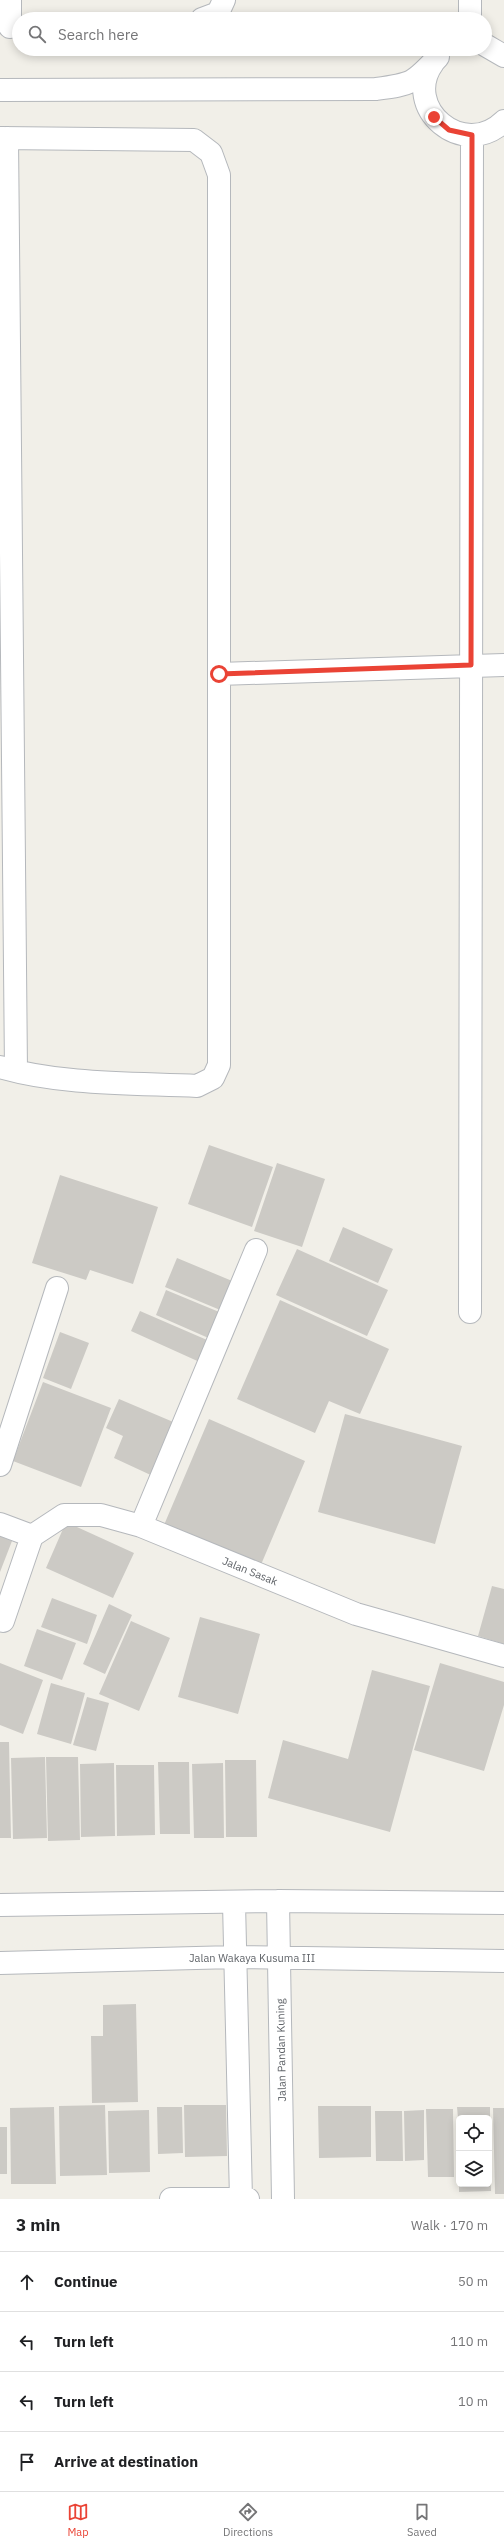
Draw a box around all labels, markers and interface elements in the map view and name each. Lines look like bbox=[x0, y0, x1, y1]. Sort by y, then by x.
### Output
search box bbox=[12, 12, 492, 56]
icon: search bbox=[26, 23, 48, 45]
text: Search here bbox=[58, 25, 138, 44]
route end bbox=[425, 108, 443, 126]
route start bbox=[210, 665, 228, 683]
street label: Jalan Sasak bbox=[220, 1554, 280, 1589]
street label: Jalan Wakaya Kusuma III bbox=[189, 1951, 315, 1965]
street label: Jalan Pandan Kuning bbox=[273, 1998, 289, 2102]
map controls bbox=[456, 2115, 492, 2187]
button: locate bbox=[456, 2115, 492, 2151]
button: layers bbox=[456, 2151, 492, 2187]
text: 3 min bbox=[16, 2214, 60, 2236]
text: Walk · 170 m bbox=[411, 2217, 488, 2234]
icon: ahead bbox=[16, 2271, 38, 2293]
text: Continue bbox=[54, 2272, 118, 2291]
text: 50 m bbox=[458, 2273, 488, 2290]
icon: left bbox=[16, 2331, 38, 2353]
text: Turn left bbox=[54, 2332, 114, 2351]
text: 110 m bbox=[450, 2333, 488, 2350]
icon: left bbox=[16, 2391, 38, 2413]
text: Turn left bbox=[54, 2392, 114, 2411]
text: 10 m bbox=[458, 2393, 488, 2410]
icon: arrive bbox=[16, 2451, 38, 2473]
text: Arrive at destination bbox=[54, 2452, 198, 2471]
tab: Map bbox=[67, 2501, 89, 2539]
tab: Directions bbox=[223, 2501, 273, 2539]
tab: Saved bbox=[407, 2501, 437, 2539]

